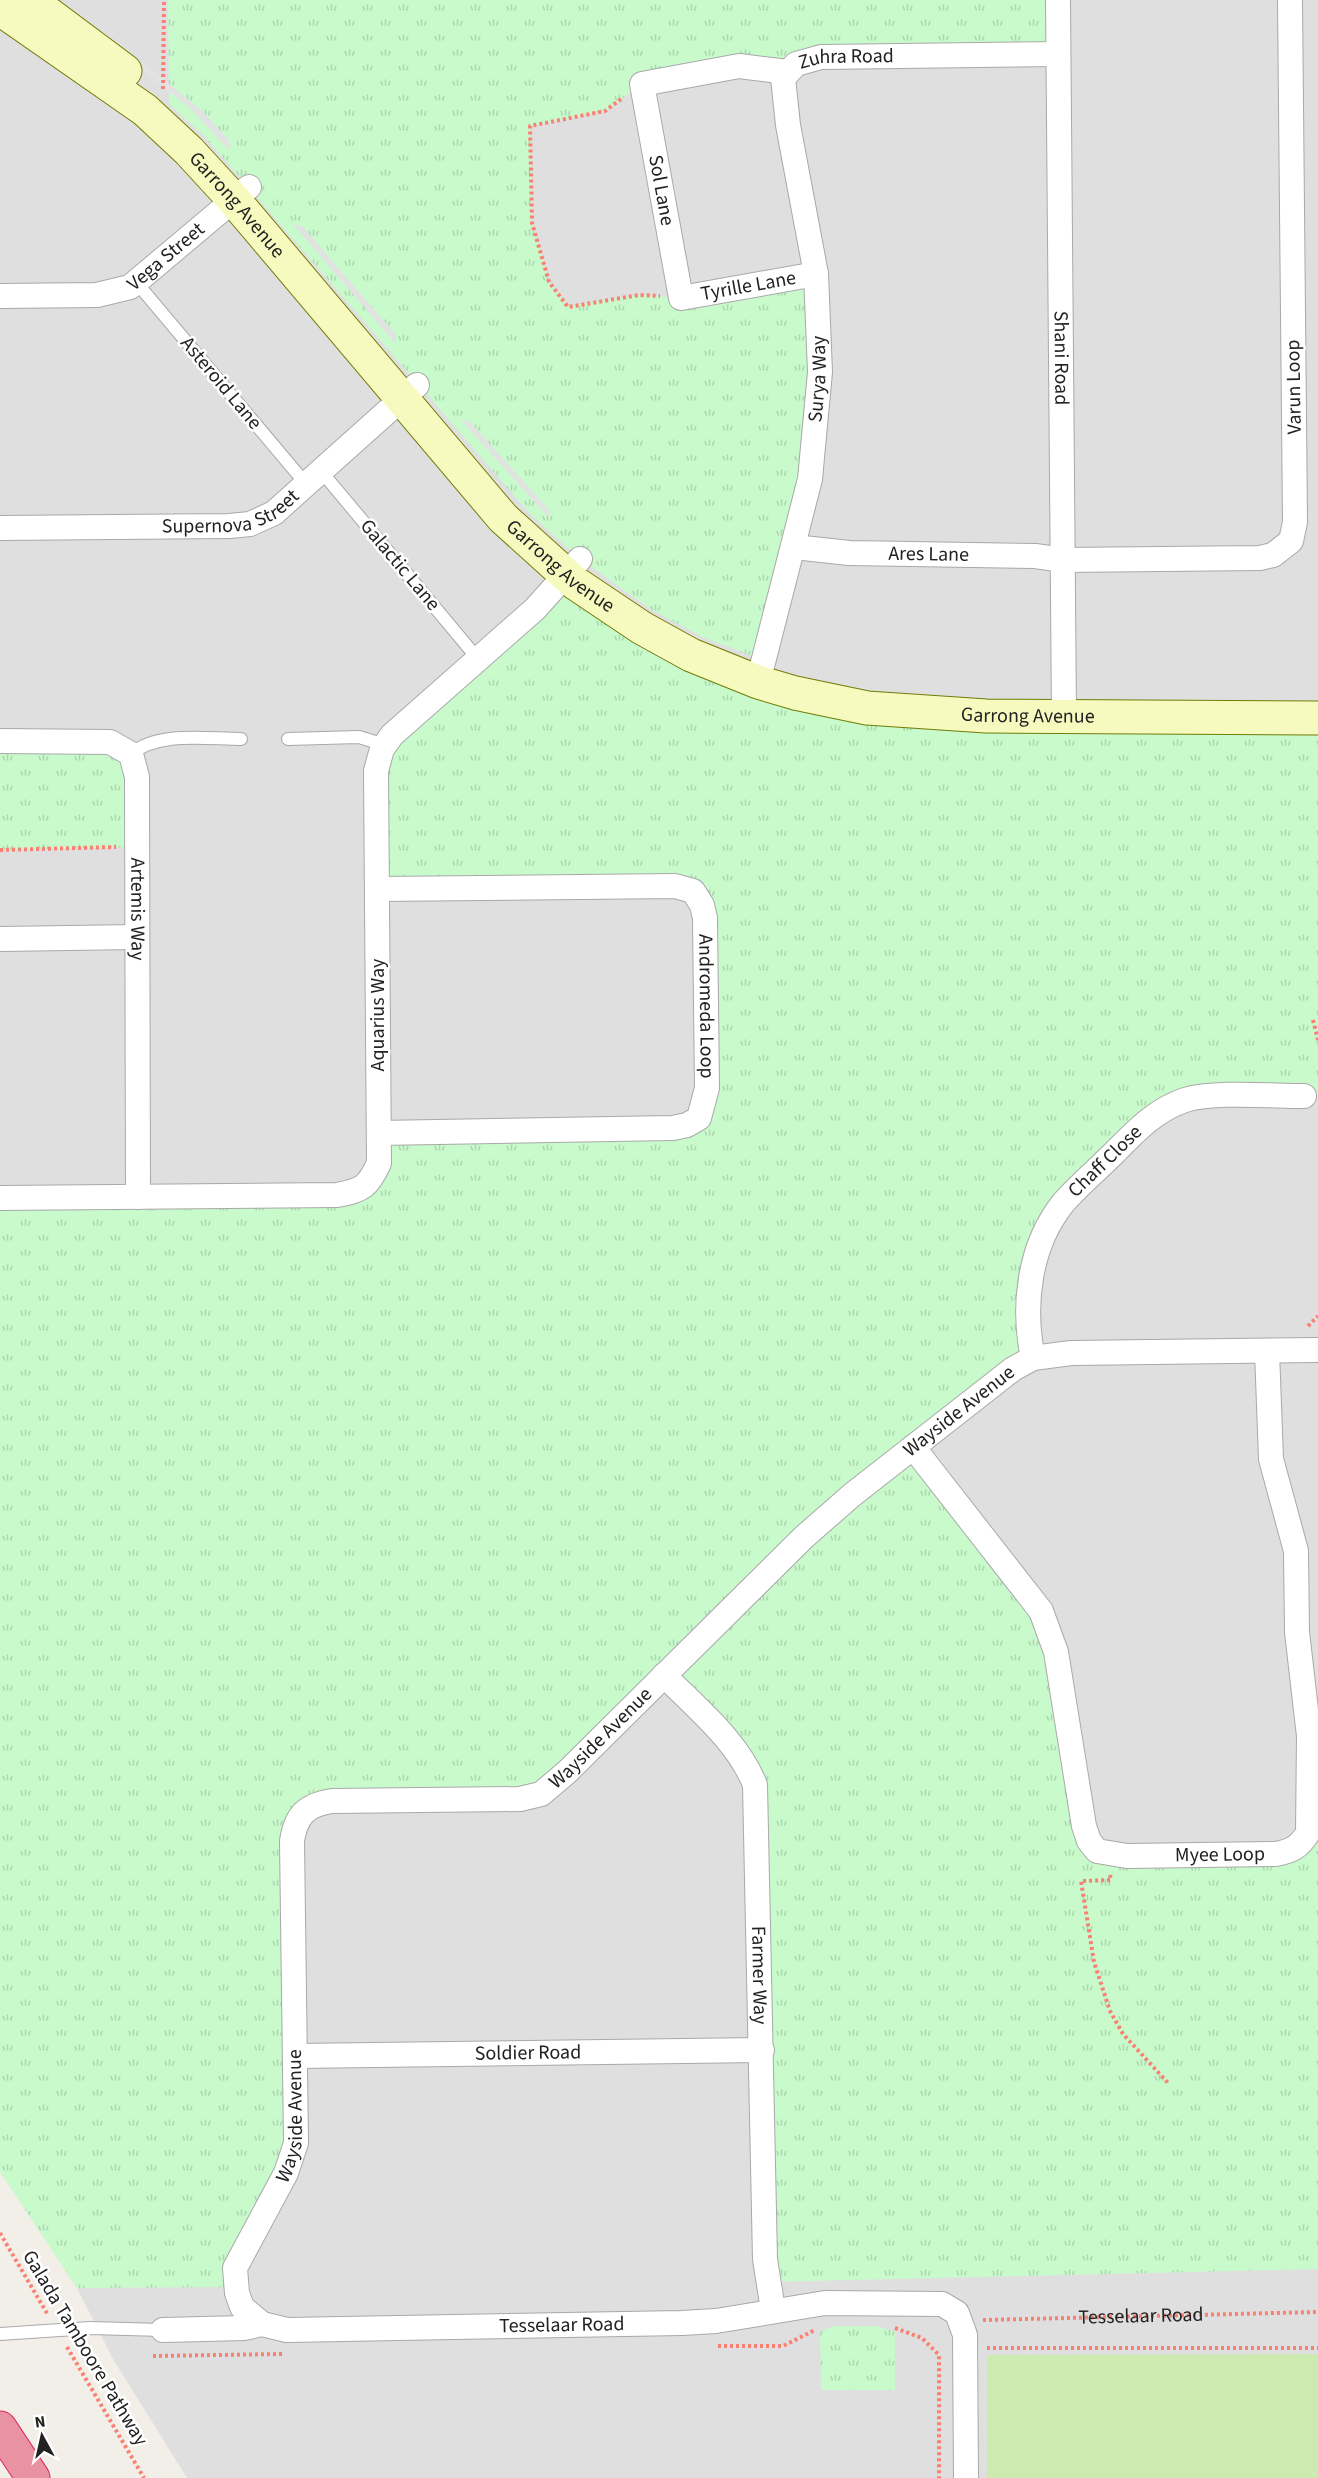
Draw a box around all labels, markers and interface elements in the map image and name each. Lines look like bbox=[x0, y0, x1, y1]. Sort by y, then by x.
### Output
street label: Zuhra Road bbox=[795, 42, 894, 77]
street label: Garrong Avenue bbox=[182, 145, 292, 264]
street label: Sol Lane bbox=[641, 153, 682, 228]
street label: Vega Street bbox=[121, 216, 211, 298]
street label: Tyrille Lane bbox=[699, 264, 798, 308]
street label: Shani Road bbox=[1047, 311, 1075, 405]
street label: Asteroid Lane bbox=[174, 330, 268, 436]
street label: Surya Way bbox=[801, 334, 834, 424]
street label: Varun Loop bbox=[1279, 339, 1309, 435]
street label: Supernova Street bbox=[162, 483, 306, 541]
street label: Galactic Lane bbox=[353, 513, 447, 617]
street label: Garrong Avenue bbox=[500, 513, 620, 620]
street label: Ares Lane bbox=[888, 540, 969, 569]
street label: Garrong Avenue bbox=[960, 700, 1095, 731]
street label: Artemis Way bbox=[123, 858, 151, 961]
street label: Andromeda Loop bbox=[691, 934, 721, 1079]
street label: Aquarius Way bbox=[364, 958, 392, 1071]
street label: Chaff Close bbox=[1062, 1118, 1148, 1204]
street label: Wayside Avenue bbox=[897, 1359, 1021, 1464]
street label: Wayside Avenue bbox=[543, 1681, 659, 1796]
street label: Myee Loop bbox=[1175, 1840, 1265, 1869]
street label: Farmer Way bbox=[744, 1926, 774, 2025]
street label: Soldier Road bbox=[475, 2038, 581, 2068]
street label: Wayside Avenue bbox=[269, 2049, 310, 2188]
street label: Galada Tamboore Pathway bbox=[15, 2245, 155, 2452]
street label: Tesselaar Road bbox=[1078, 2301, 1204, 2332]
street label: Tesselaar Road bbox=[499, 2310, 625, 2340]
north arrow bbox=[12, 2406, 72, 2466]
text: N bbox=[33, 2411, 47, 2434]

